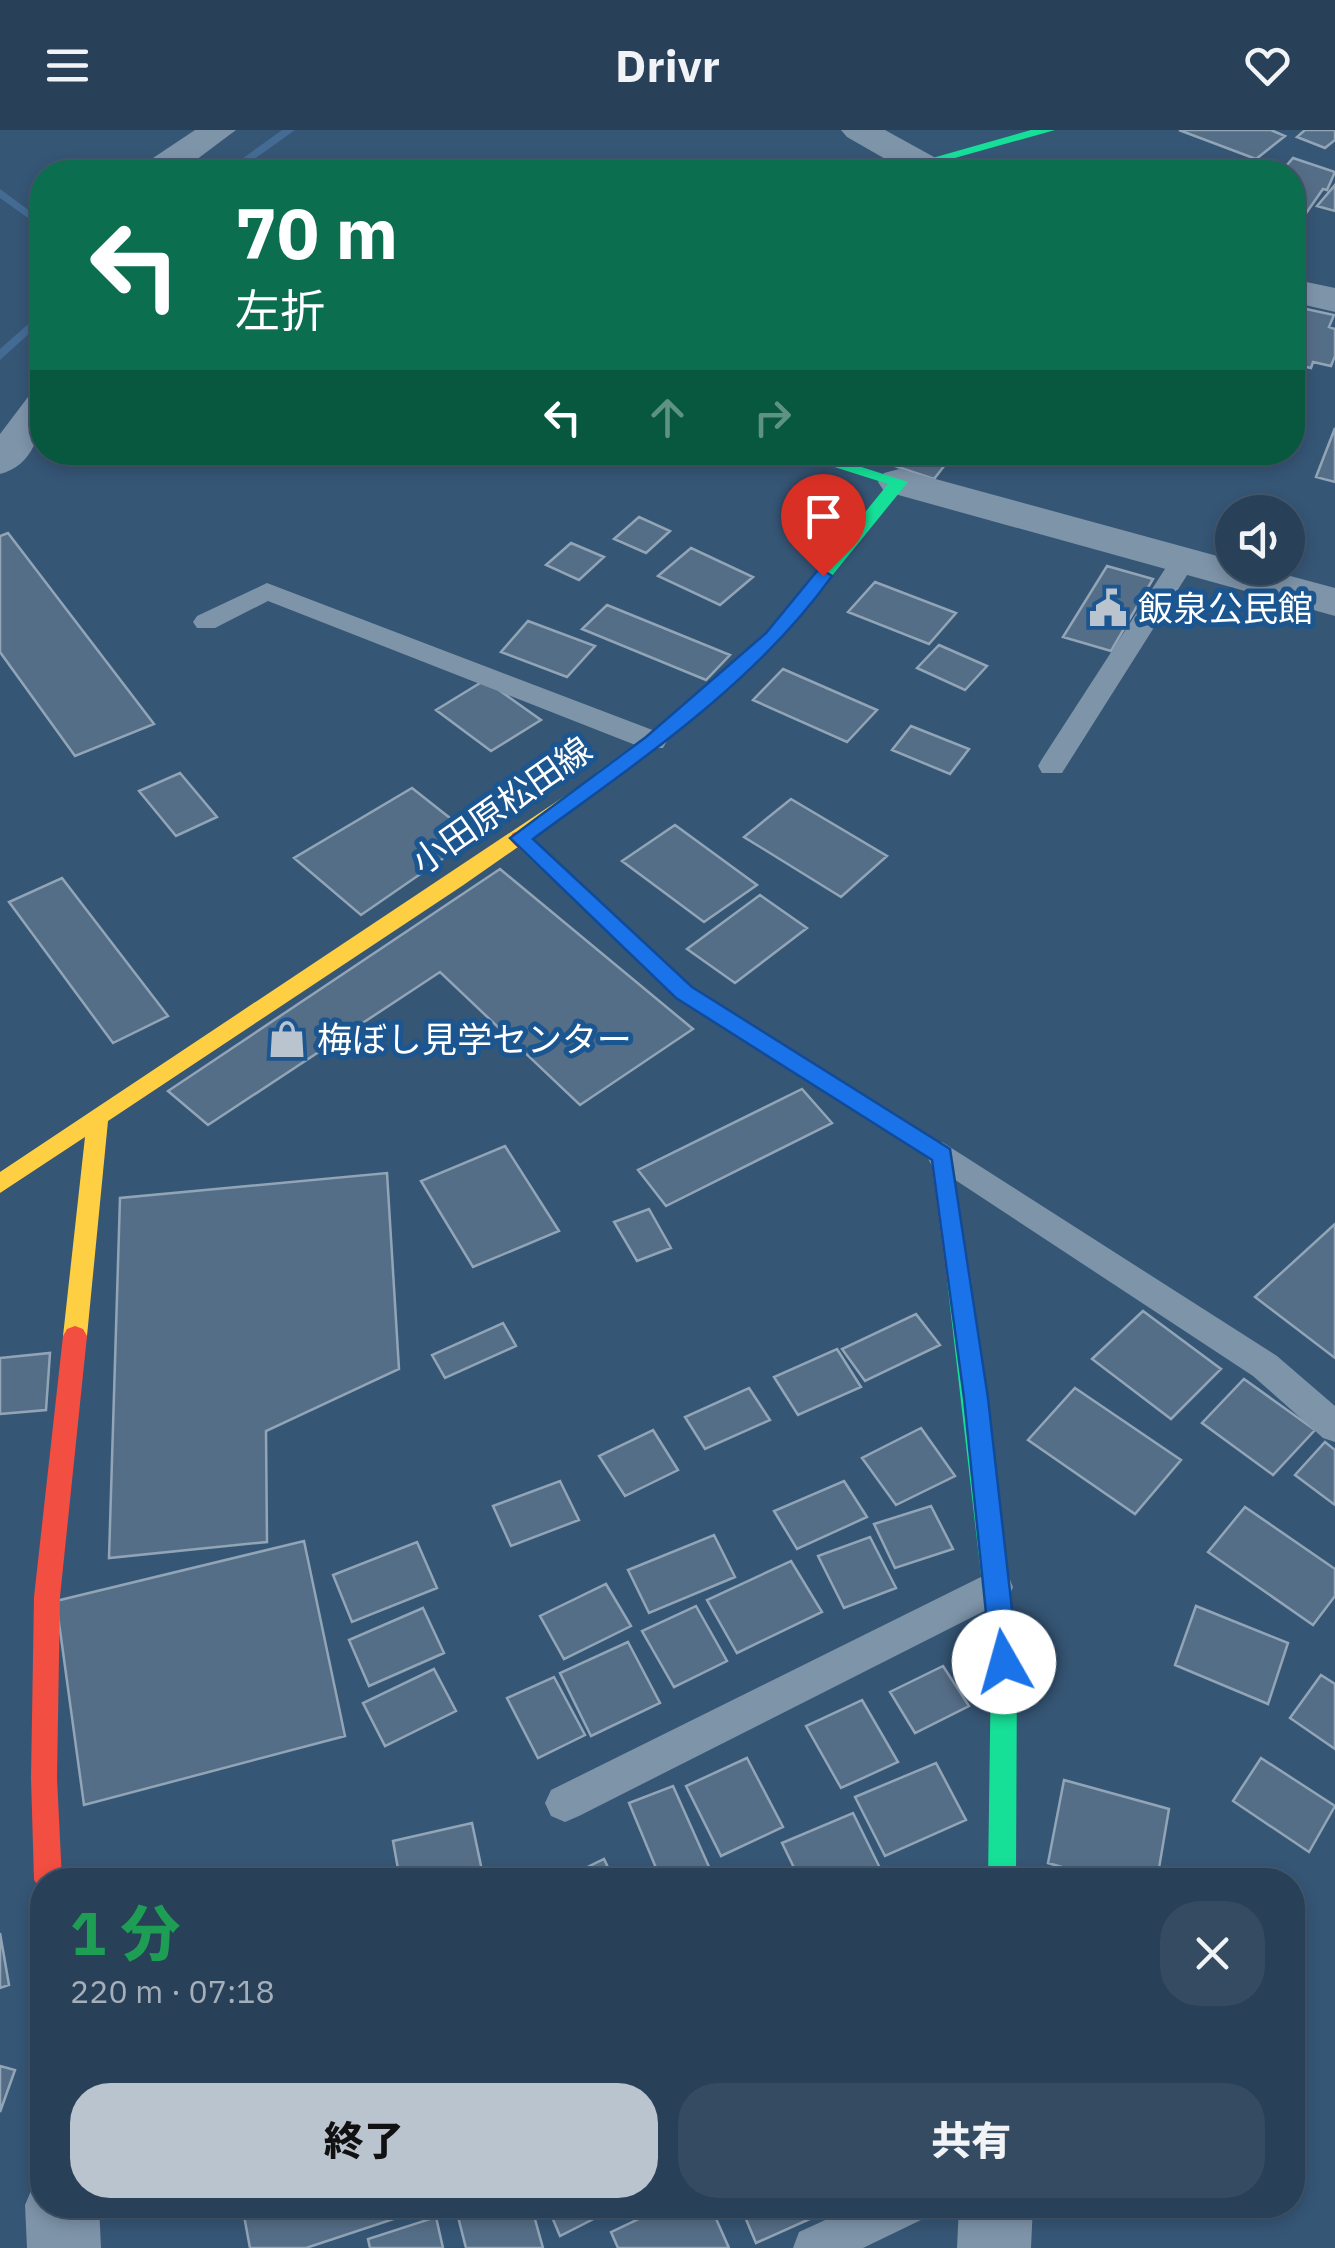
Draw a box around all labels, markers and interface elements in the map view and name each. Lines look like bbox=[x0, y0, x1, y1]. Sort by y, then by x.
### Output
text: Drivr bbox=[615, 36, 720, 94]
icon: menu bbox=[40, 38, 95, 93]
icon: heart bbox=[1240, 38, 1295, 93]
text: 70 m bbox=[235, 187, 398, 278]
icon: left bbox=[70, 200, 200, 330]
text: 左折 bbox=[235, 281, 325, 339]
icon: left bbox=[535, 390, 590, 445]
icon: ahead bbox=[640, 390, 695, 445]
icon: right bbox=[745, 390, 800, 445]
pin bbox=[781, 474, 866, 577]
icon: arrive bbox=[796, 489, 851, 544]
map controls bbox=[1215, 495, 1305, 585]
button: sound bbox=[1215, 495, 1305, 585]
place label: 飯泉公民館 bbox=[1138, 585, 1313, 631]
public building icon: 飯泉公民館 bbox=[1087, 587, 1129, 629]
street label: 小田原松田線 bbox=[402, 726, 600, 884]
place label: 梅ぼし見学センター bbox=[317, 1016, 632, 1062]
shop icon: 梅ぼし見学センター bbox=[266, 1018, 308, 1060]
position arrow bbox=[952, 1610, 1056, 1714]
text: 1 分 bbox=[70, 1893, 180, 1972]
button: close bbox=[1160, 1901, 1265, 2006]
text: 220 m · 07:18 bbox=[70, 1970, 275, 2012]
button: 終了 bbox=[70, 2083, 658, 2198]
button: 共有 bbox=[678, 2083, 1265, 2198]

